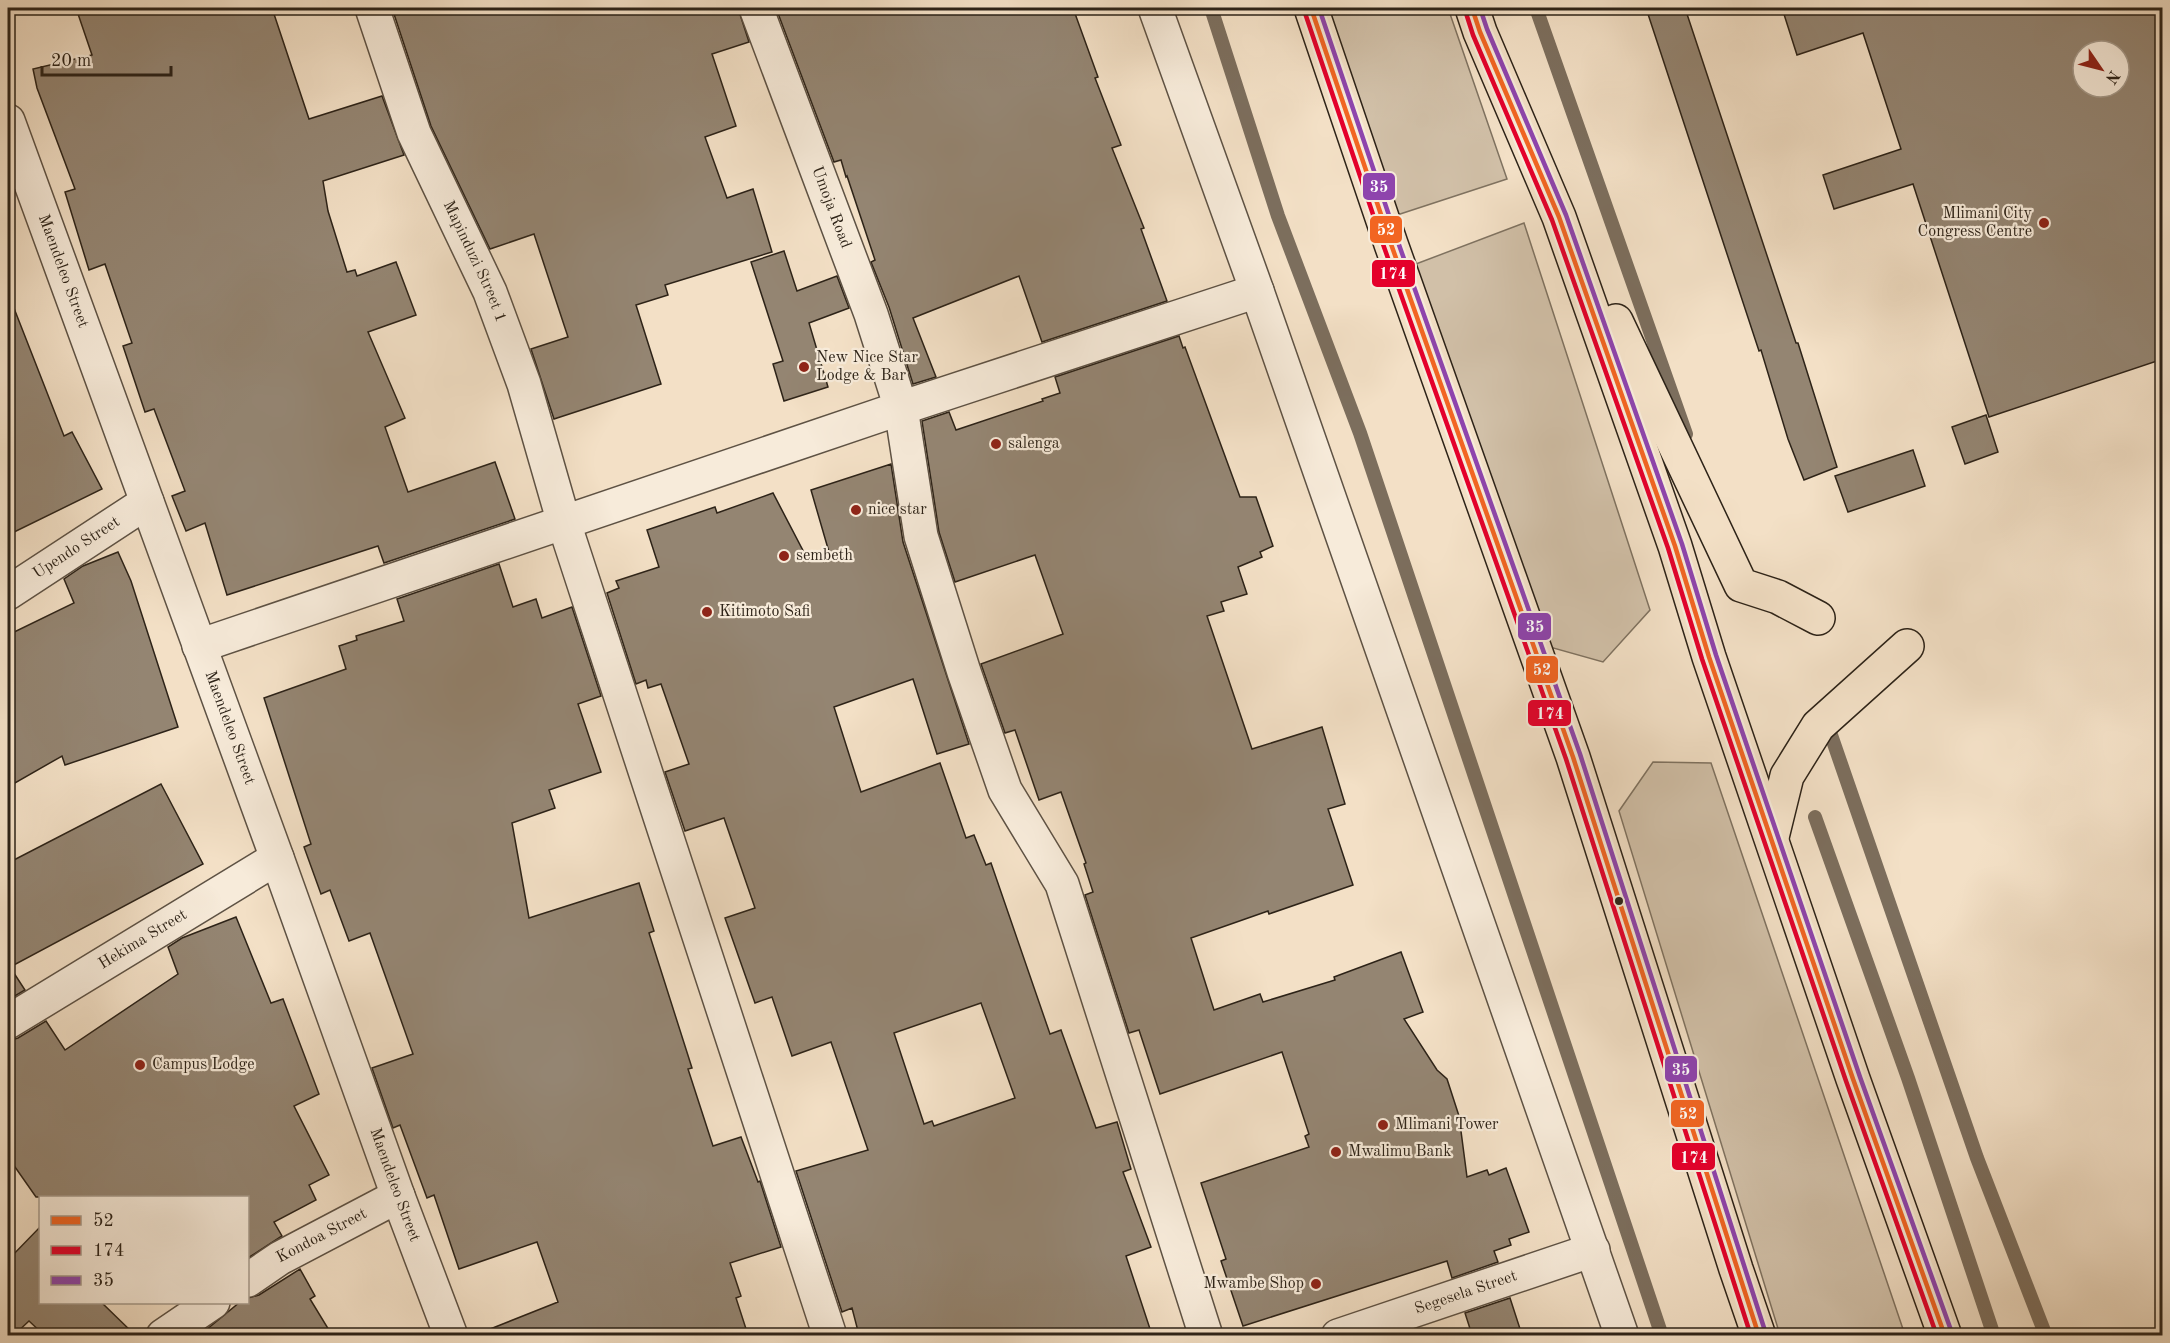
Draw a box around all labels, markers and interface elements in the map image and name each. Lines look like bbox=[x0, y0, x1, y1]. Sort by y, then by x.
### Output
scale bar bbox=[42, 39, 171, 77]
north arrow bbox=[2071, 39, 2131, 99]
text: 20 m bbox=[51, 52, 91, 70]
text: N bbox=[2101, 67, 2122, 87]
street label: Umoja Road bbox=[808, 164, 854, 251]
line badge: 35 bbox=[1362, 172, 1396, 201]
text: 35 bbox=[1370, 180, 1388, 196]
street label: Mapinduzi Street 1 bbox=[440, 198, 508, 324]
place label: Mlimani City Congress Centre bbox=[1918, 206, 2033, 240]
street label: Maendeleo Street bbox=[35, 212, 91, 331]
line badge: 52 bbox=[1369, 215, 1403, 244]
marker: Mlimani City Congress Centre bbox=[2037, 216, 2051, 230]
text: 52 bbox=[1377, 223, 1395, 239]
line badge: 174 bbox=[1371, 259, 1416, 288]
text: 174 bbox=[1379, 267, 1407, 283]
place label: New Nice Star Lodge & Bar bbox=[816, 350, 918, 384]
marker: New Nice Star Lodge & Bar bbox=[797, 360, 811, 374]
place label: salenga bbox=[1008, 436, 1060, 452]
marker: salenga bbox=[989, 437, 1003, 451]
place label: nice star bbox=[868, 502, 927, 518]
marker: nice star bbox=[849, 503, 863, 517]
street label: Upendo Street bbox=[30, 514, 123, 582]
place label: sembeth bbox=[796, 548, 853, 564]
marker: sembeth bbox=[777, 549, 791, 563]
place label: Kitimoto Safi bbox=[719, 604, 810, 620]
marker: Kitimoto Safi bbox=[700, 605, 714, 619]
line badge: 35 bbox=[1517, 612, 1552, 641]
text: 35 bbox=[1526, 620, 1544, 636]
line badge: 52 bbox=[1525, 655, 1559, 684]
text: 52 bbox=[1533, 663, 1551, 679]
street label: Maendeleo Street bbox=[201, 669, 258, 787]
line badge: 174 bbox=[1527, 699, 1572, 727]
text: 174 bbox=[1536, 707, 1564, 723]
unlabelled marker bbox=[1613, 895, 1625, 907]
street label: Hekima Street bbox=[96, 907, 190, 973]
line badge: 35 bbox=[1664, 1055, 1698, 1083]
place label: Campus Lodge bbox=[152, 1057, 255, 1073]
marker: Campus Lodge bbox=[133, 1058, 147, 1072]
text: 35 bbox=[1672, 1063, 1690, 1079]
line badge: 52 bbox=[1670, 1099, 1705, 1128]
text: 52 bbox=[1679, 1107, 1697, 1123]
place label: Mlimani Tower bbox=[1395, 1117, 1499, 1133]
marker: Mlimani Tower bbox=[1376, 1118, 1390, 1132]
street label: Maendeleo Street bbox=[366, 1126, 423, 1244]
line badge: 174 bbox=[1671, 1142, 1716, 1171]
place label: Mwalimu Bank bbox=[1348, 1144, 1452, 1160]
marker: Mwalimu Bank bbox=[1329, 1145, 1343, 1159]
text: 174 bbox=[1680, 1151, 1708, 1167]
legend bbox=[39, 1196, 249, 1304]
street label: Kondoa Street bbox=[274, 1206, 370, 1266]
text: 52 bbox=[93, 1212, 114, 1230]
text: 174 bbox=[93, 1242, 124, 1260]
street label: Segesela Street bbox=[1413, 1268, 1519, 1318]
text: 35 bbox=[93, 1272, 114, 1290]
place label: Mwambe Shop bbox=[1203, 1276, 1304, 1292]
marker: Mwambe Shop bbox=[1309, 1277, 1323, 1291]

